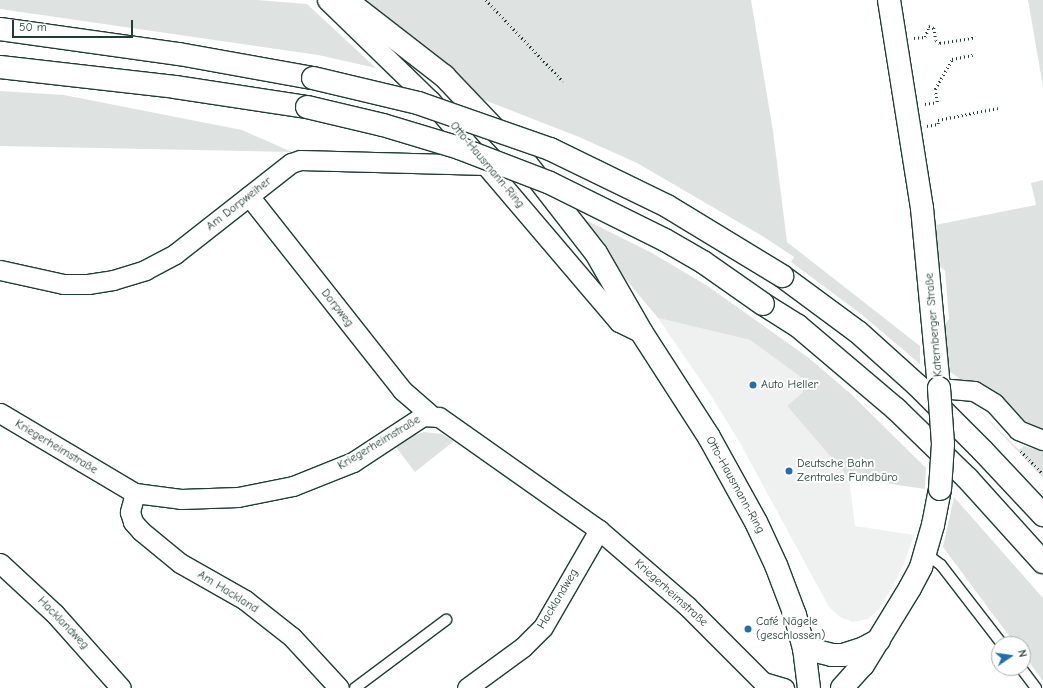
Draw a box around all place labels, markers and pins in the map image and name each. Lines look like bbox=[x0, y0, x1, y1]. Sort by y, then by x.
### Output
place label: Auto Heller bbox=[761, 378, 818, 392]
marker: Auto Heller bbox=[748, 380, 758, 390]
place label: Deutsche Bahn Zentrales Fundbüro bbox=[797, 457, 898, 485]
marker: Deutsche Bahn Zentrales Fundbüro bbox=[784, 466, 794, 476]
place label: Café Nägele (geschlossen) bbox=[756, 615, 825, 643]
marker: Café Nägele (geschlossen) bbox=[743, 624, 753, 634]

